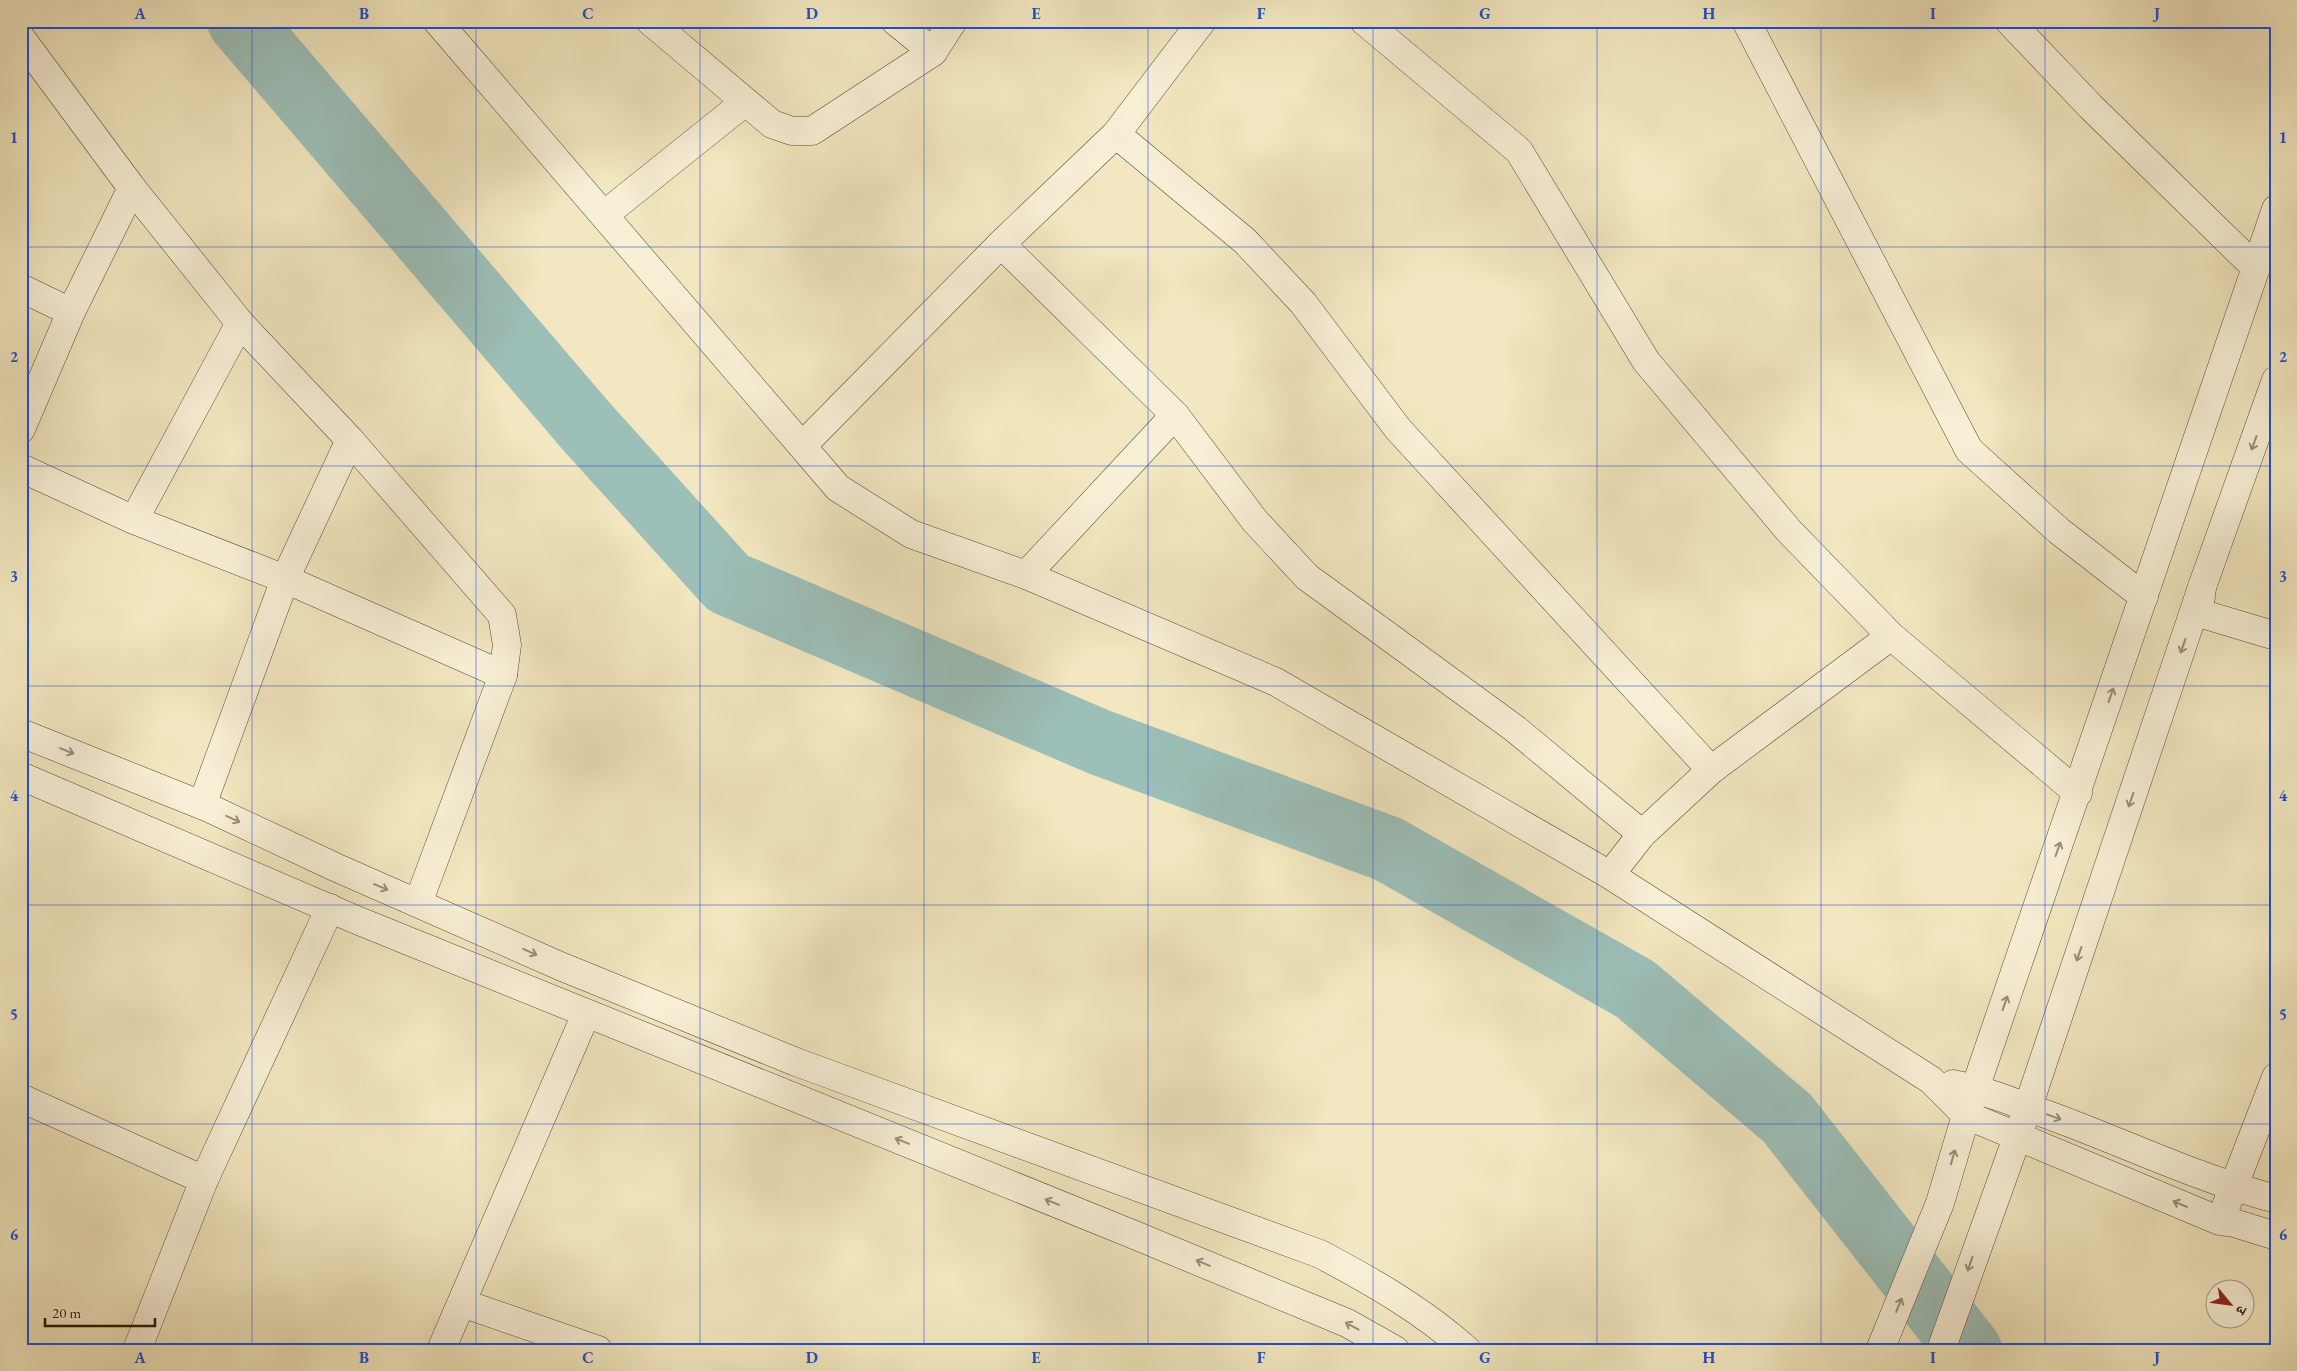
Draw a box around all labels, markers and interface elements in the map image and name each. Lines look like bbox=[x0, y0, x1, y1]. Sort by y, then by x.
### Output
text: A bbox=[133, 3, 146, 24]
text: B bbox=[359, 3, 369, 24]
text: C bbox=[582, 3, 594, 24]
text: D bbox=[806, 3, 818, 24]
text: E bbox=[1031, 3, 1041, 24]
text: F bbox=[1257, 3, 1266, 24]
text: G bbox=[1479, 3, 1491, 24]
text: H bbox=[1703, 3, 1716, 24]
text: I bbox=[1930, 3, 1936, 24]
text: J bbox=[2152, 3, 2160, 24]
text: 1 bbox=[10, 127, 18, 148]
text: 1 bbox=[2279, 127, 2287, 148]
text: 2 bbox=[10, 346, 19, 367]
text: 2 bbox=[2279, 346, 2288, 367]
one-way arrow bbox=[2248, 434, 2258, 450]
text: 3 bbox=[10, 566, 18, 587]
text: 3 bbox=[2279, 566, 2287, 587]
one-way arrow bbox=[2177, 637, 2187, 653]
one-way arrow bbox=[2107, 688, 2116, 704]
one-way arrow bbox=[58, 747, 74, 756]
text: 4 bbox=[10, 785, 19, 806]
text: 4 bbox=[2279, 785, 2288, 806]
one-way arrow bbox=[2126, 791, 2135, 807]
one-way arrow bbox=[225, 815, 240, 825]
one-way arrow bbox=[2054, 842, 2063, 857]
one-way arrow bbox=[373, 883, 388, 893]
one-way arrow bbox=[2074, 945, 2083, 961]
one-way arrow bbox=[522, 948, 537, 958]
one-way arrow bbox=[2001, 995, 2010, 1011]
text: 5 bbox=[10, 1004, 18, 1025]
text: 5 bbox=[2279, 1004, 2287, 1025]
one-way arrow bbox=[2046, 1113, 2062, 1122]
one-way arrow bbox=[894, 1135, 909, 1144]
one-way arrow bbox=[1949, 1149, 1959, 1165]
one-way arrow bbox=[1045, 1196, 1060, 1206]
one-way arrow bbox=[2173, 1199, 2188, 1209]
text: 6 bbox=[10, 1224, 19, 1245]
text: 6 bbox=[2279, 1224, 2288, 1245]
one-way arrow bbox=[1965, 1256, 1975, 1272]
one-way arrow bbox=[1196, 1258, 1211, 1268]
north arrow bbox=[2204, 1278, 2254, 1328]
scale bar bbox=[45, 1296, 155, 1328]
one-way arrow bbox=[1895, 1297, 1904, 1312]
text: उ bbox=[2231, 1302, 2251, 1319]
text: 20 m bbox=[52, 1303, 81, 1322]
one-way arrow bbox=[1345, 1321, 1360, 1331]
text: A bbox=[133, 1347, 146, 1368]
text: B bbox=[359, 1347, 369, 1368]
text: C bbox=[582, 1347, 594, 1368]
text: D bbox=[806, 1347, 818, 1368]
text: E bbox=[1031, 1347, 1041, 1368]
text: F bbox=[1257, 1347, 1266, 1368]
text: G bbox=[1479, 1347, 1491, 1368]
text: H bbox=[1703, 1347, 1716, 1368]
text: I bbox=[1930, 1347, 1936, 1368]
text: J bbox=[2152, 1347, 2160, 1368]

